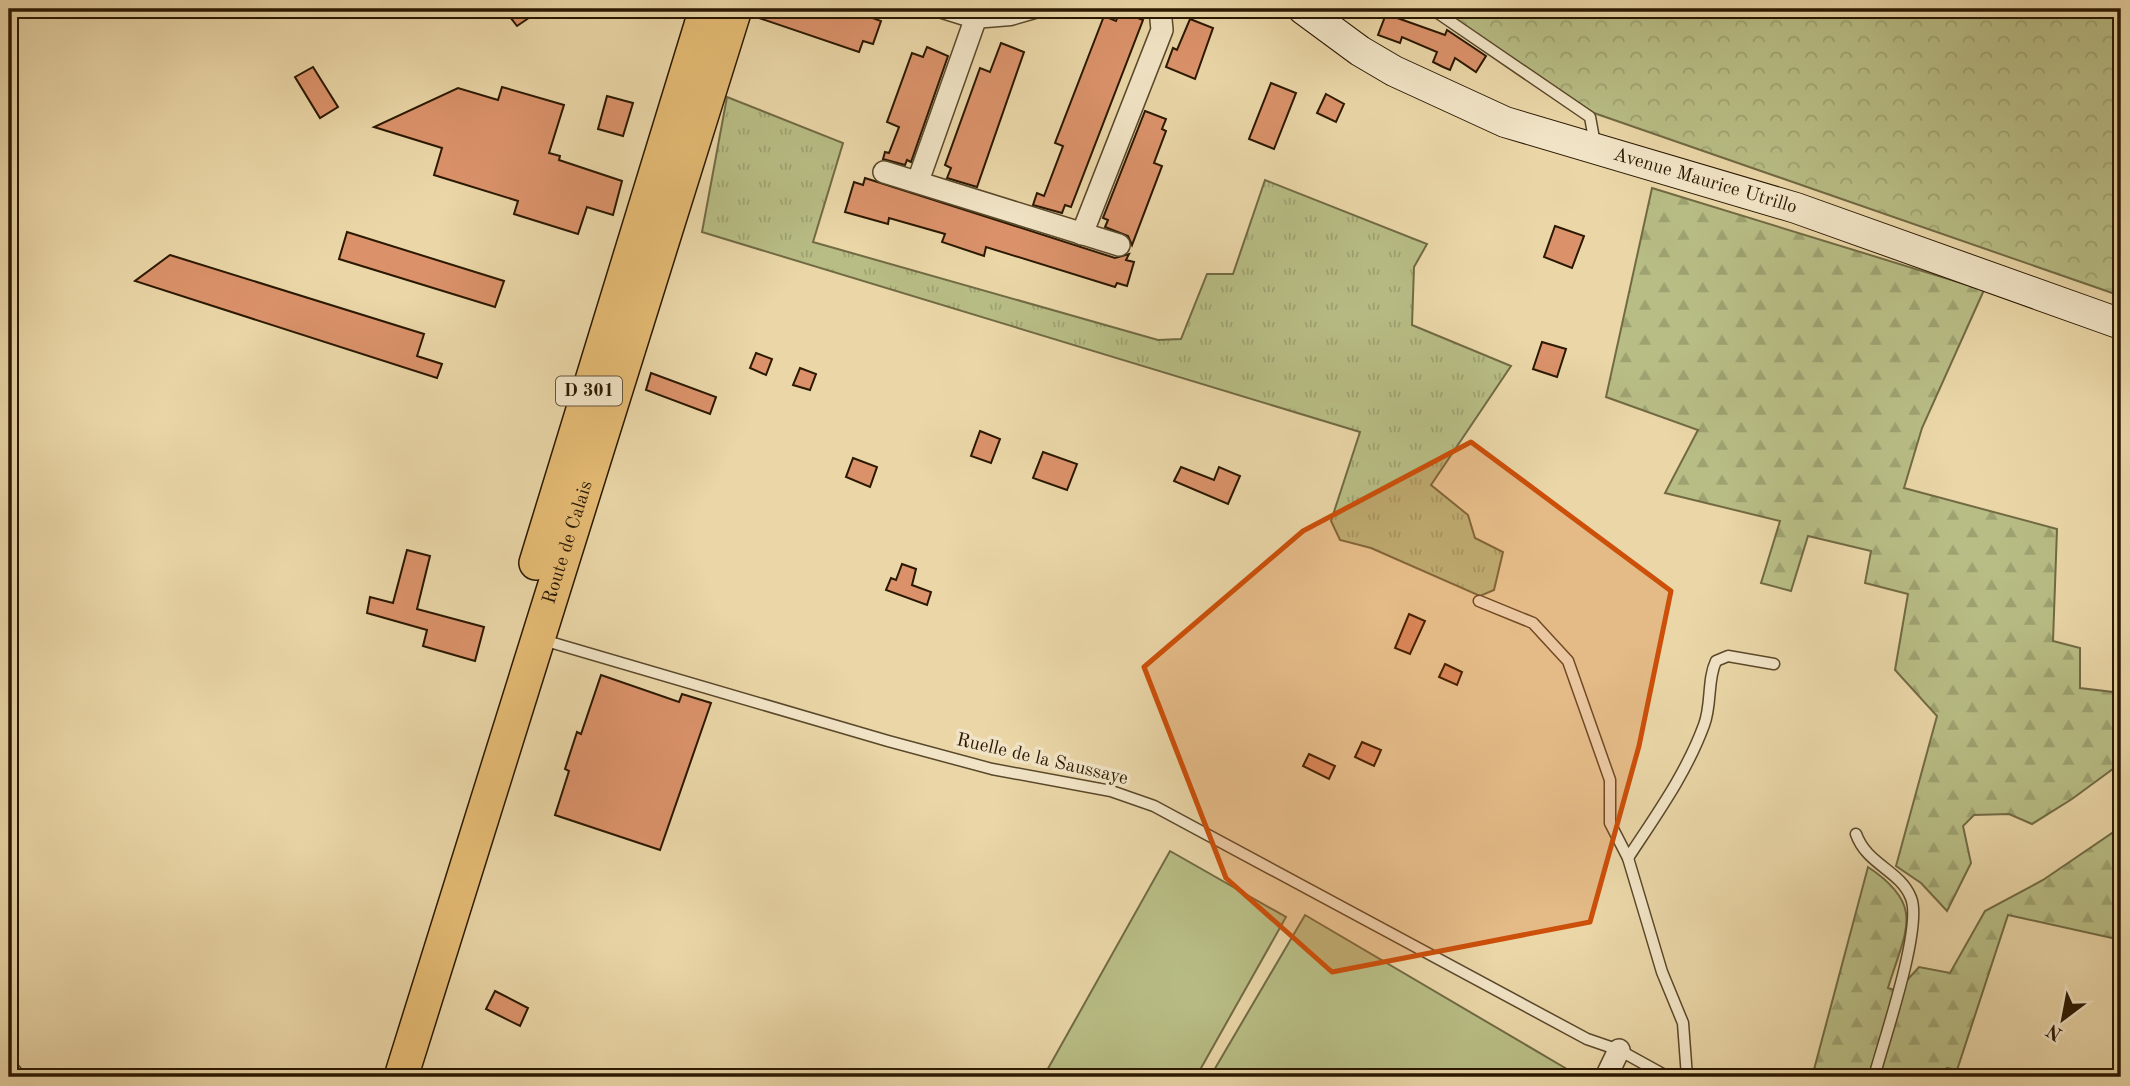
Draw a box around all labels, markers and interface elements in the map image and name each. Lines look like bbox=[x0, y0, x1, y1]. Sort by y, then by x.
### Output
street label: Avenue Maurice Utrillo bbox=[1611, 145, 1799, 217]
road number: D 301 bbox=[556, 376, 622, 405]
street label: Route de Calais bbox=[540, 479, 596, 606]
street label: Ruelle de la Saussaye bbox=[954, 731, 1130, 789]
north arrow bbox=[2028, 984, 2098, 1054]
text: N bbox=[2044, 1019, 2067, 1043]

